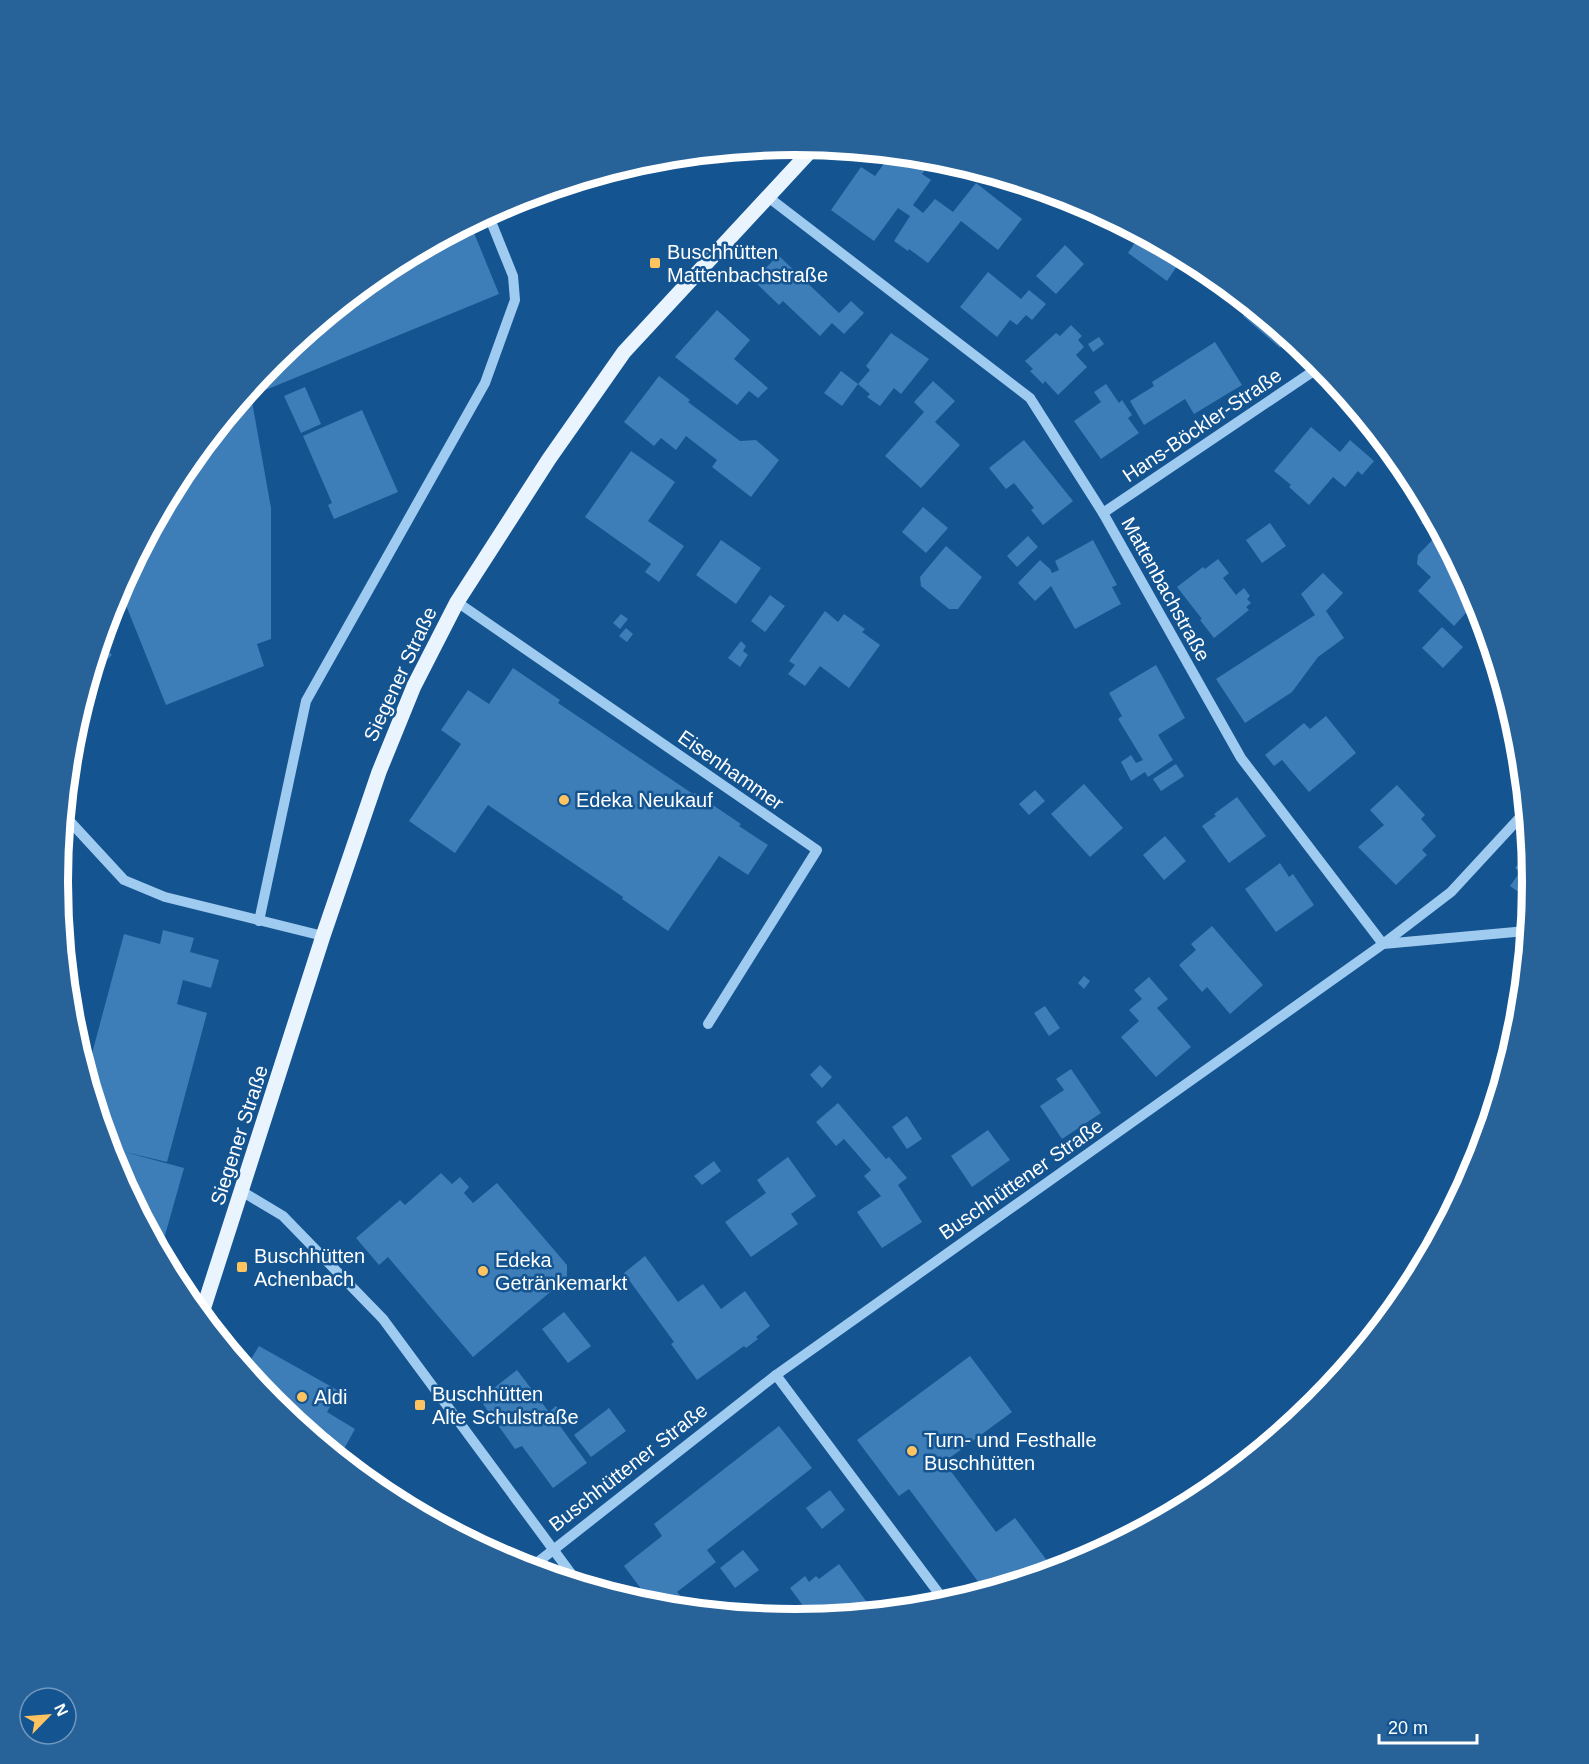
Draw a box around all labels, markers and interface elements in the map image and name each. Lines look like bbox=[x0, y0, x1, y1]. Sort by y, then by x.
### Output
place label: Buschhütten Mattenbachstraße bbox=[667, 241, 828, 286]
marker: Buschhütten Mattenbachstraße bbox=[648, 256, 662, 270]
street label: Hans-Böckler-Straße bbox=[1118, 364, 1286, 486]
street label: Mattenbachstraße bbox=[1117, 513, 1215, 665]
street label: Siegener Straße bbox=[359, 603, 441, 745]
street label: Eisenhammer bbox=[674, 726, 788, 815]
place label: Edeka Neukauf bbox=[576, 789, 713, 811]
marker: Edeka Neukauf bbox=[557, 793, 571, 807]
street label: Siegener Straße bbox=[206, 1062, 272, 1208]
street label: Buschhüttener Straße bbox=[935, 1114, 1107, 1244]
place label: Buschhütten Achenbach bbox=[254, 1245, 365, 1290]
place label: Edeka Getränkemarkt bbox=[495, 1249, 628, 1294]
marker: Buschhütten Achenbach bbox=[235, 1260, 249, 1274]
marker: Edeka Getränkemarkt bbox=[476, 1264, 490, 1278]
place label: Buschhütten Alte Schulstraße bbox=[432, 1383, 579, 1428]
place label: Aldi bbox=[314, 1386, 347, 1408]
marker: Aldi bbox=[295, 1390, 309, 1404]
marker: Buschhütten Alte Schulstraße bbox=[413, 1398, 427, 1412]
street label: Buschhüttener Straße bbox=[545, 1398, 711, 1536]
place label: Turn- und Festhalle Buschhütten bbox=[924, 1429, 1097, 1474]
marker: Turn- und Festhalle Buschhütten bbox=[905, 1444, 919, 1458]
north arrow bbox=[18, 1686, 78, 1746]
text: N bbox=[51, 1701, 71, 1719]
scale bar bbox=[1379, 1707, 1476, 1745]
text: 20 m bbox=[1388, 1718, 1428, 1738]

